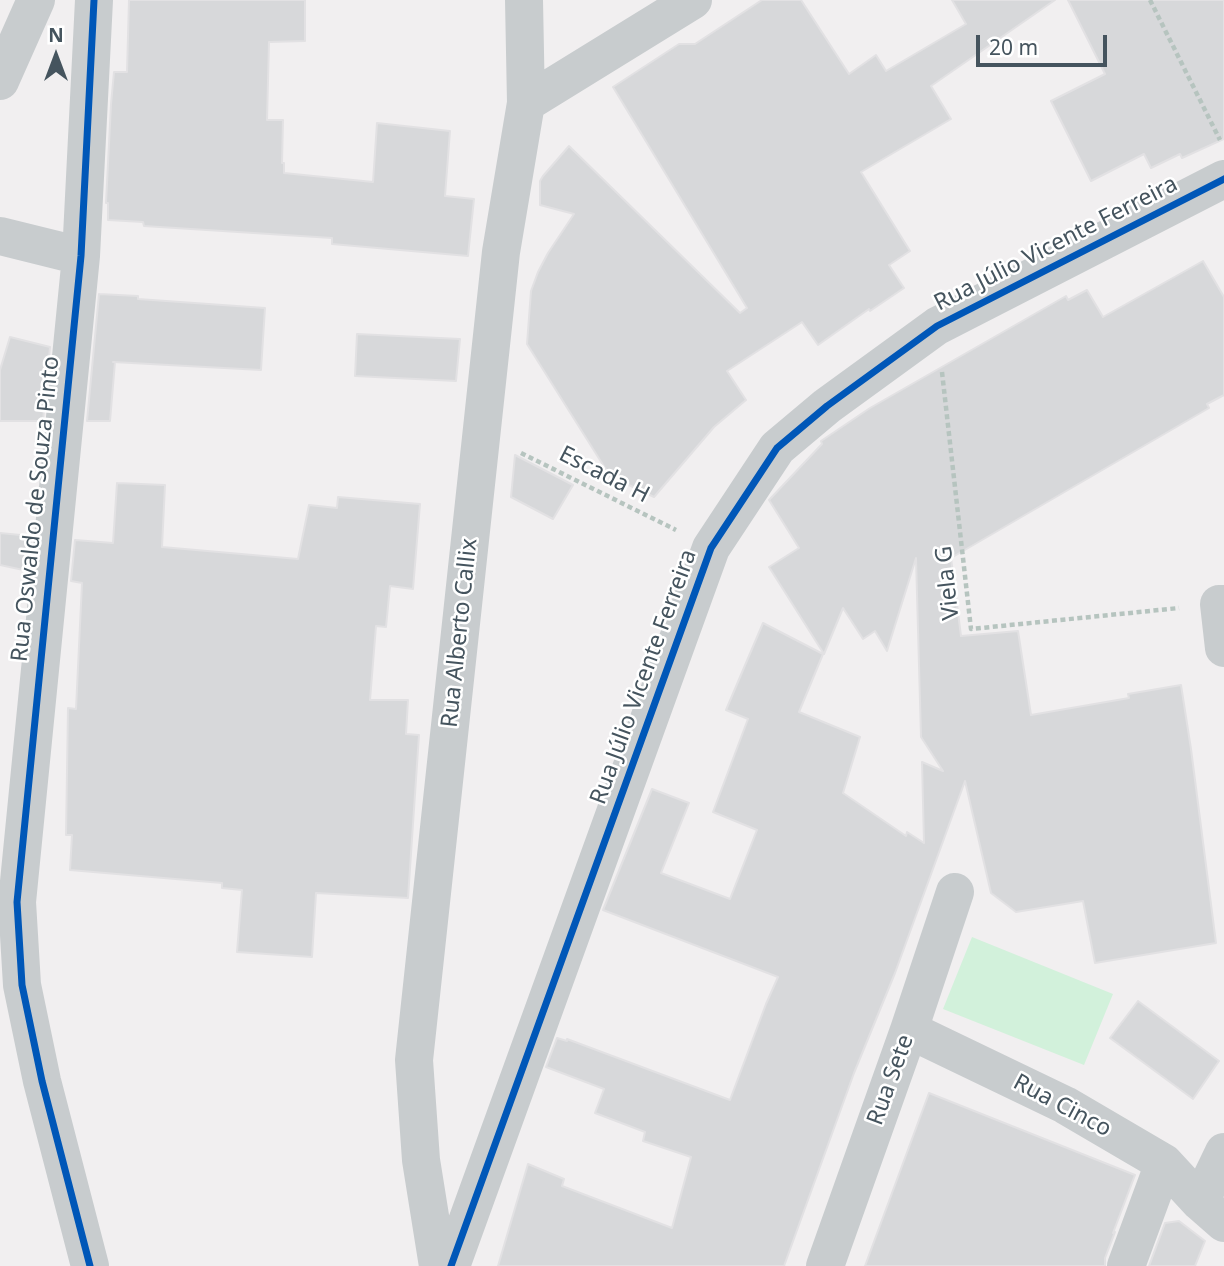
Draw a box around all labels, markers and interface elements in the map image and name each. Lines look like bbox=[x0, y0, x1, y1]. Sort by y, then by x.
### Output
north arrow bbox=[21, 21, 91, 91]
scale bar bbox=[979, 21, 1110, 65]
text: N bbox=[48, 22, 64, 48]
text: 20 m bbox=[989, 33, 1038, 61]
street label: Rua Júlio Vicente Ferreira bbox=[930, 171, 1182, 317]
street label: Rua Oswaldo de Souza Pinto bbox=[6, 355, 66, 663]
street label: Escada H bbox=[554, 440, 654, 510]
street label: Rua Alberto Callix bbox=[436, 537, 484, 729]
street label: Viela G bbox=[930, 545, 966, 621]
street label: Rua Júlio Vicente Ferreira bbox=[585, 546, 703, 808]
street label: Rua Sete bbox=[862, 1031, 920, 1129]
street label: Rua Cinco bbox=[1008, 1069, 1116, 1143]

